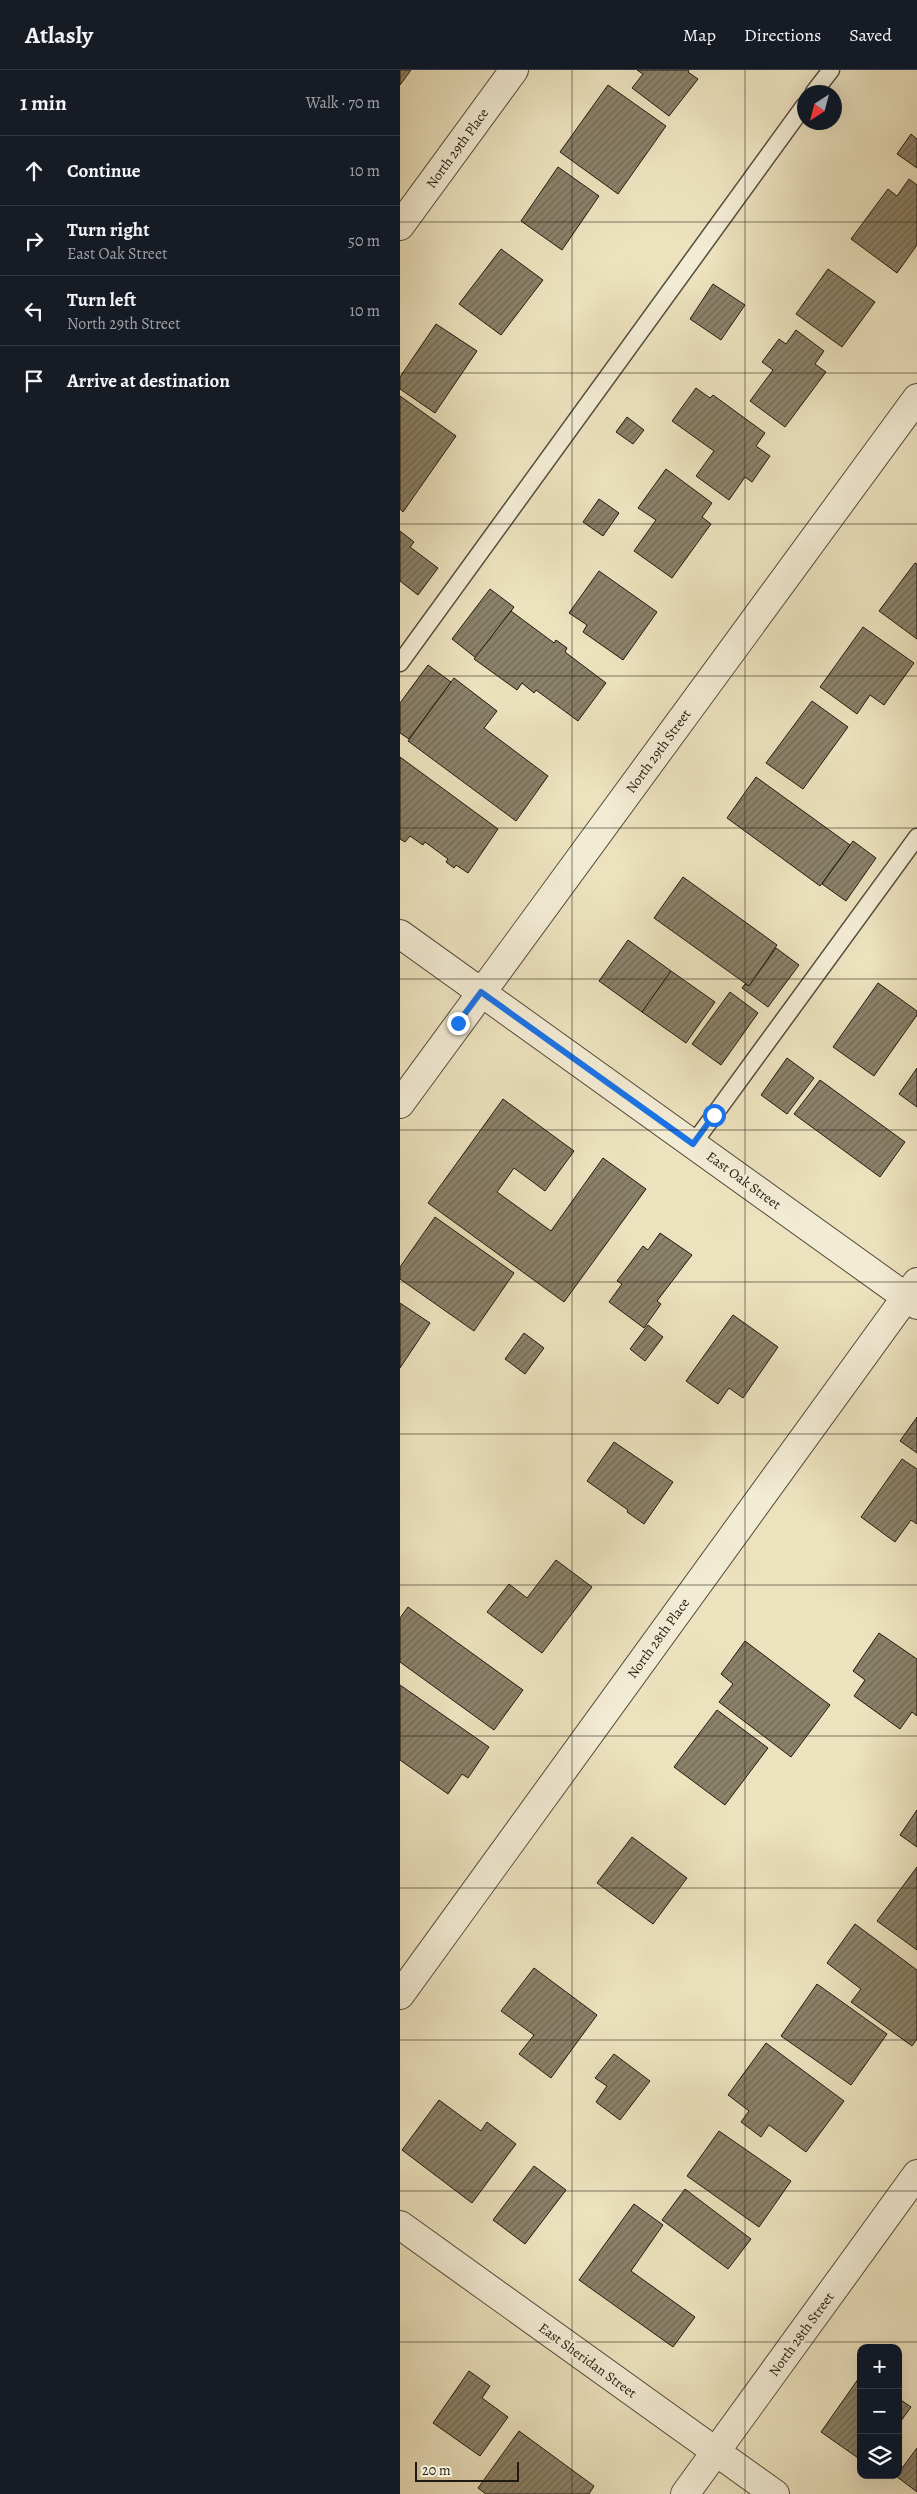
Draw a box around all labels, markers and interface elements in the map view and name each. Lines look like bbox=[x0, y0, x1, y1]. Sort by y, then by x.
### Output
text: Atlasly bbox=[25, 19, 93, 51]
text: Map bbox=[683, 23, 716, 47]
text: Directions bbox=[744, 23, 821, 47]
text: Saved bbox=[849, 23, 892, 47]
north arrow bbox=[797, 85, 842, 130]
text: 1 min bbox=[20, 89, 67, 117]
text: Walk · 70 m bbox=[306, 92, 380, 114]
street label: North 29th Place bbox=[422, 104, 493, 192]
icon: ahead bbox=[20, 157, 48, 185]
text: Continue bbox=[67, 158, 141, 184]
text: 10 m bbox=[350, 160, 380, 182]
text: Turn right bbox=[67, 217, 149, 243]
icon: right bbox=[20, 227, 48, 255]
text: 50 m bbox=[348, 230, 380, 252]
text: East Oak Street bbox=[67, 243, 167, 265]
text: Turn left bbox=[67, 287, 136, 313]
icon: left bbox=[20, 297, 48, 325]
text: 10 m bbox=[350, 300, 380, 322]
text: North 29th Street bbox=[67, 313, 181, 335]
icon: arrive bbox=[20, 367, 48, 395]
text: Arrive at destination bbox=[67, 368, 230, 394]
street label: North 29th Street bbox=[622, 705, 695, 797]
route end bbox=[447, 1012, 470, 1035]
route start bbox=[703, 1104, 726, 1127]
street label: East Oak Street bbox=[703, 1147, 785, 1214]
street label: North 28th Place bbox=[623, 1594, 694, 1682]
street label: North 28th Street bbox=[764, 2288, 839, 2380]
street label: East Sheridan Street bbox=[535, 2318, 641, 2403]
map controls bbox=[857, 2344, 902, 2479]
button: + bbox=[857, 2344, 902, 2389]
button: − bbox=[857, 2389, 902, 2434]
button: layers bbox=[857, 2434, 902, 2479]
scale bar bbox=[415, 2459, 519, 2482]
text: 20 m bbox=[422, 2461, 451, 2480]

